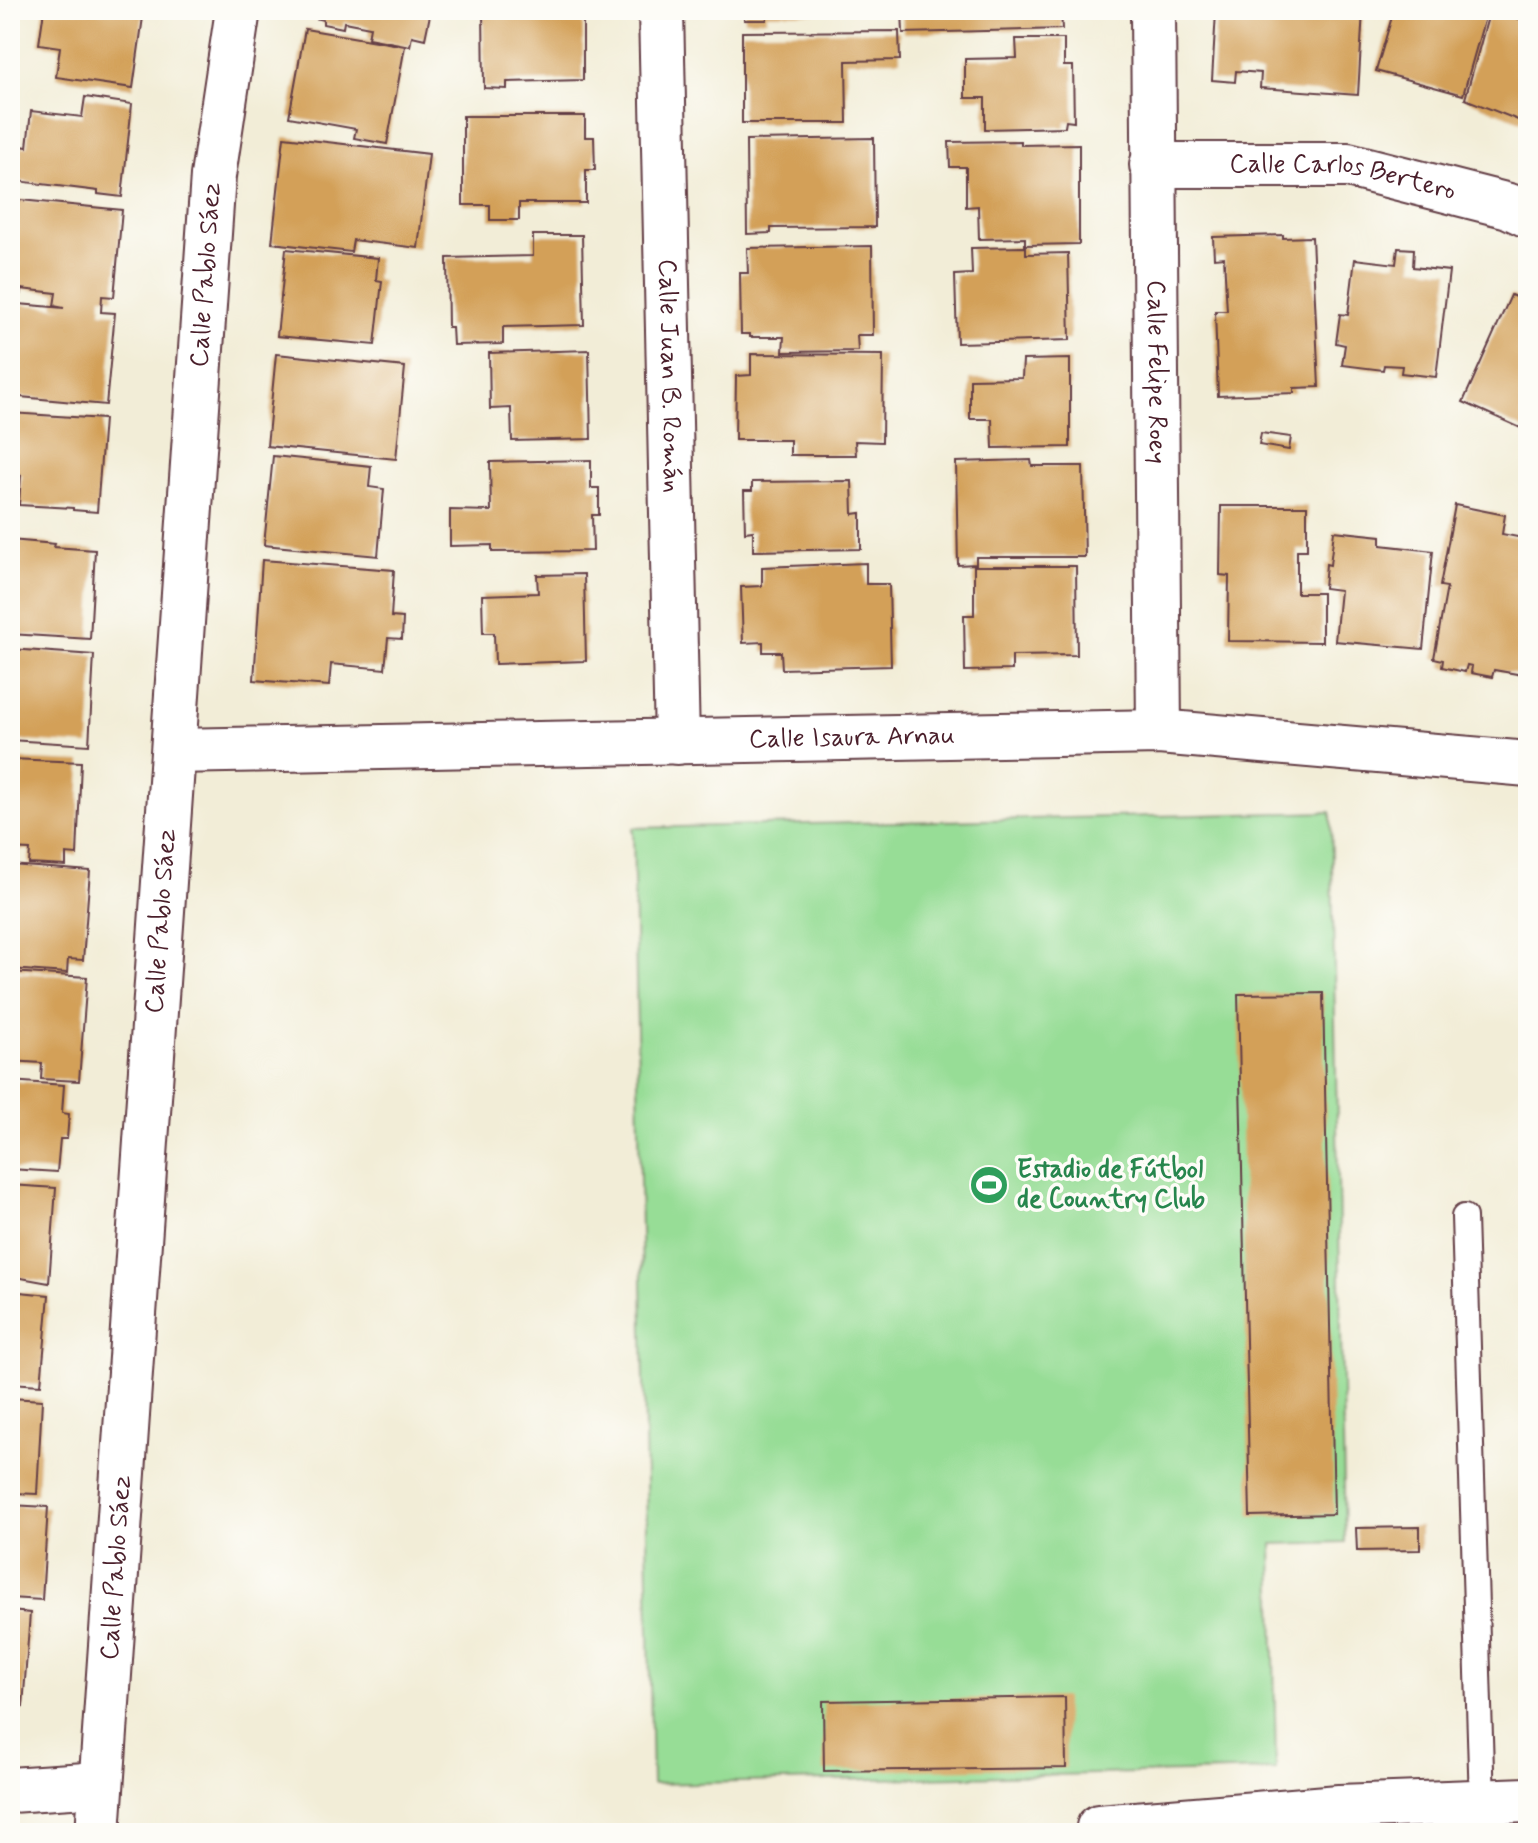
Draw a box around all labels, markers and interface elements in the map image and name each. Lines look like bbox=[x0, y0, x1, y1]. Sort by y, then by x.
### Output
street label: Calle Carlos Bertero bbox=[1229, 148, 1459, 209]
street label: Calle Pablo Sáez bbox=[183, 181, 230, 368]
street label: Calle Juan B. Román bbox=[649, 258, 689, 493]
street label: Calle Felipe Roey bbox=[1138, 280, 1174, 464]
street label: Calle Isaura Arnau bbox=[748, 719, 955, 757]
street label: Calle Pablo Sáez bbox=[138, 827, 185, 1015]
place label: Estadio de Fútbol de Country Club bbox=[1017, 1153, 1205, 1217]
sports icon: Estadio de Fútbol de Country Club bbox=[968, 1164, 1010, 1206]
street label: Calle Pablo Sáez bbox=[93, 1474, 140, 1661]

